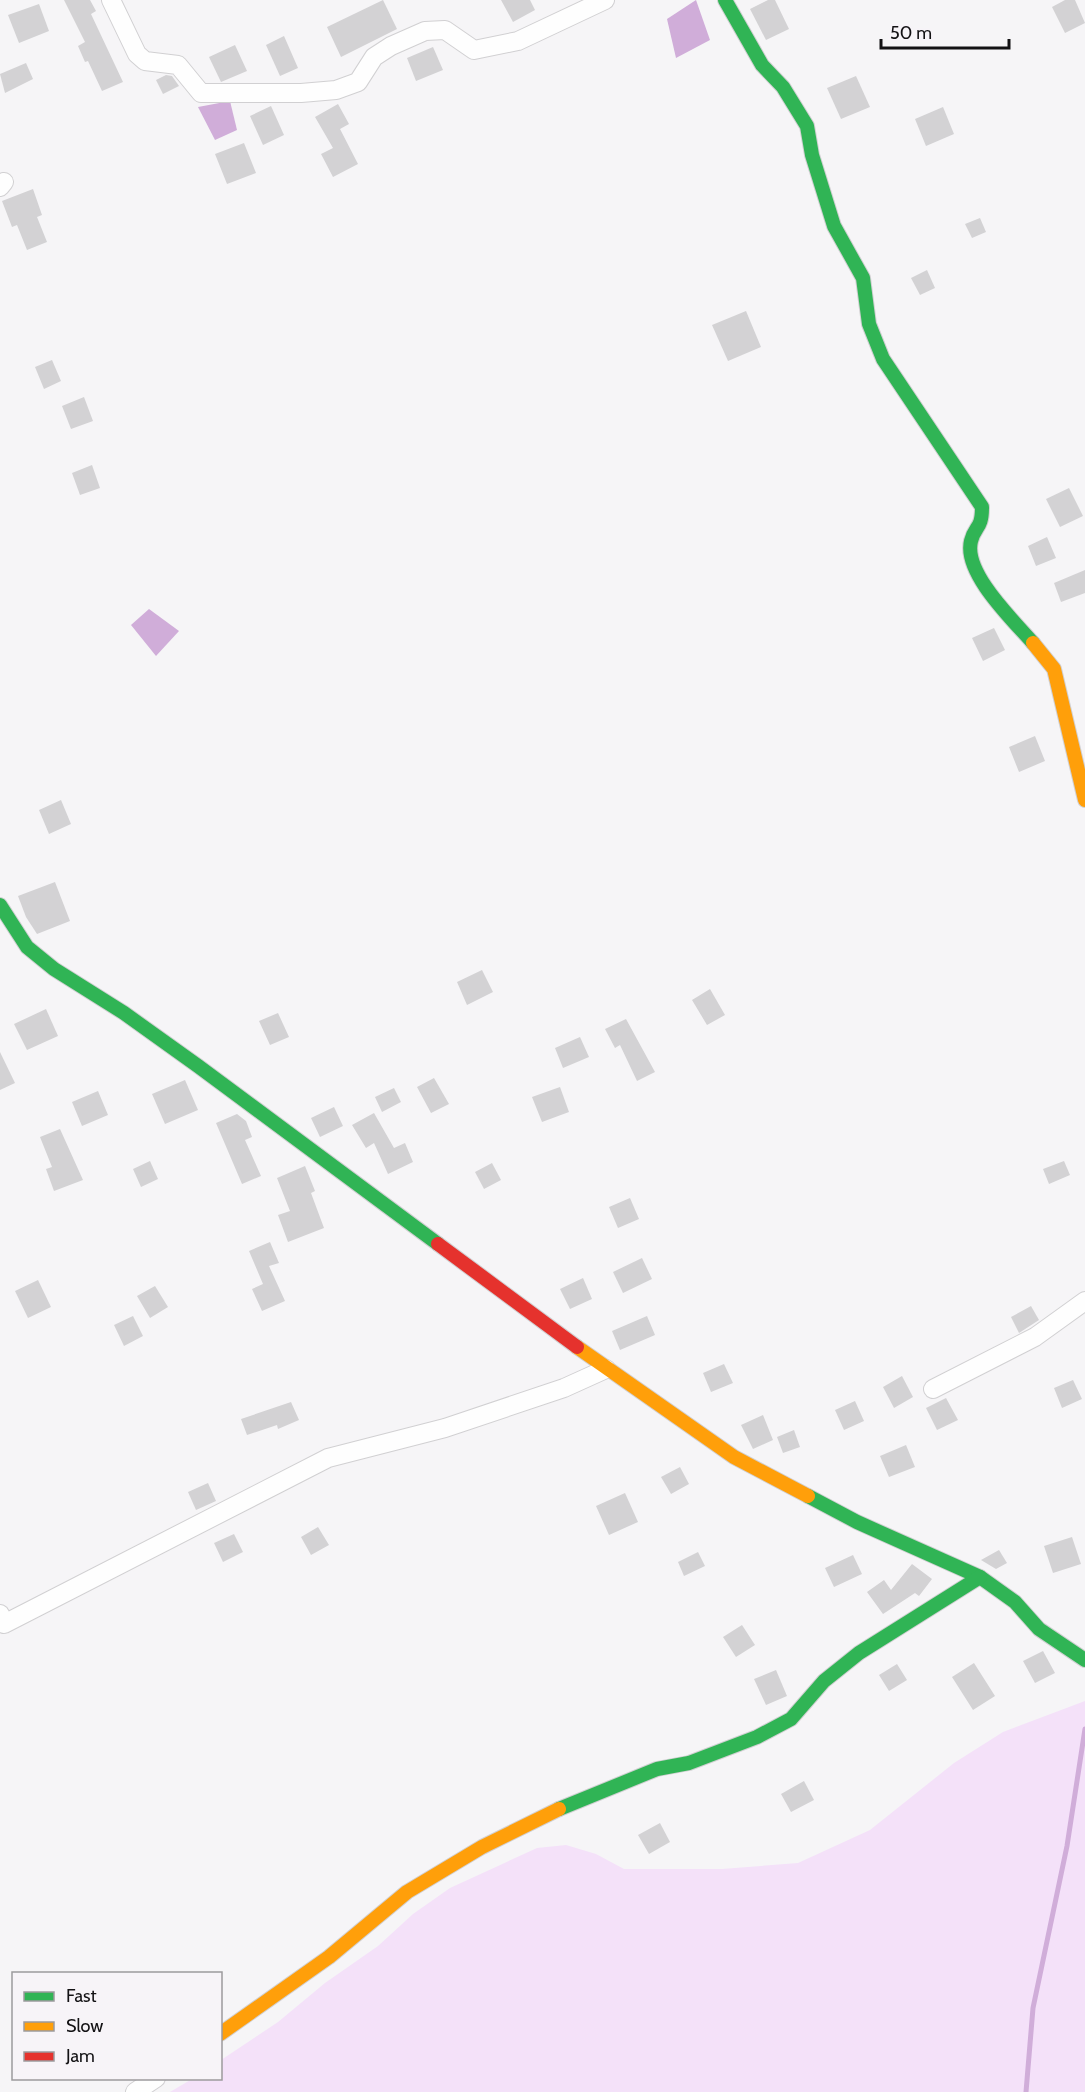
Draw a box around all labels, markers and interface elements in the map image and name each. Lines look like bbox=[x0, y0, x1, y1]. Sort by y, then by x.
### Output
scale bar bbox=[881, 12, 1008, 50]
text: 50 m bbox=[890, 22, 932, 44]
legend bbox=[12, 1972, 222, 2080]
text: Fast bbox=[66, 1985, 97, 2007]
text: Slow bbox=[66, 2015, 103, 2037]
text: Jam bbox=[65, 2045, 95, 2067]

